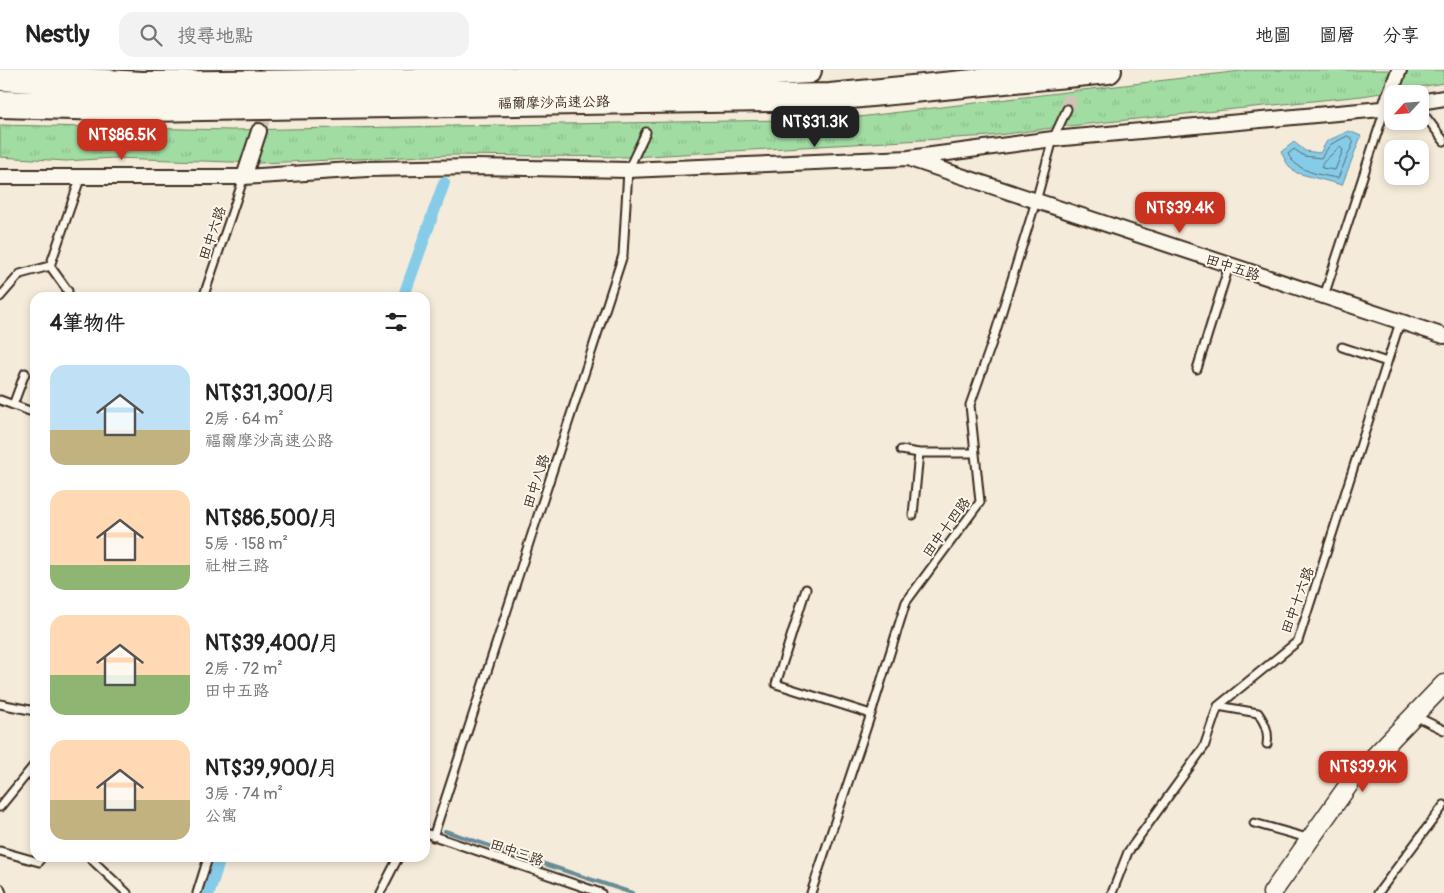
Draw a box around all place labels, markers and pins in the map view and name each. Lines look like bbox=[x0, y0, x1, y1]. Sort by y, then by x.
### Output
pin: NT$31.3K bbox=[763, 106, 867, 148]
pin: NT$86.5K bbox=[70, 118, 174, 161]
pin: NT$39.4K bbox=[1128, 191, 1232, 234]
pin: NT$39.9K bbox=[1311, 750, 1415, 793]

